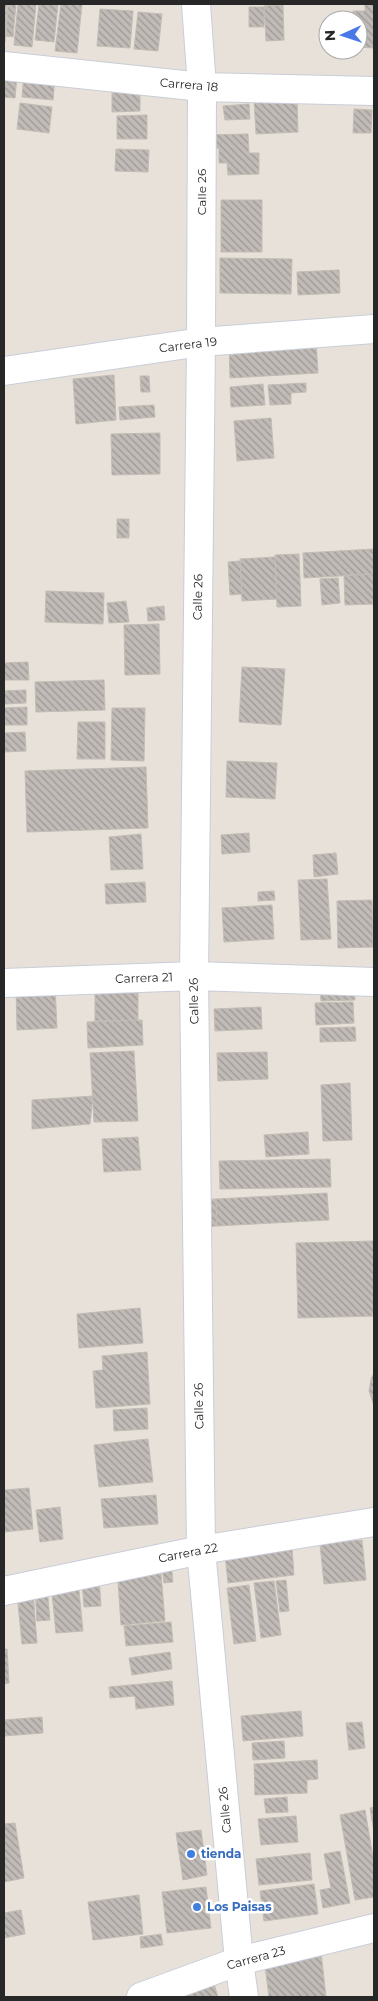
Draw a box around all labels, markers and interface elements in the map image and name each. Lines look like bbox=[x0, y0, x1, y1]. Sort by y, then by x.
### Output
north arrow bbox=[318, 10, 368, 60]
text: N bbox=[321, 30, 339, 42]
street label: Carrera 18 bbox=[159, 74, 219, 95]
street label: Calle 26 bbox=[194, 169, 209, 215]
street label: Carrera 19 bbox=[158, 334, 218, 356]
street label: Calle 26 bbox=[190, 574, 205, 620]
street label: Carrera 21 bbox=[115, 969, 173, 986]
street label: Calle 26 bbox=[186, 978, 201, 1024]
street label: Calle 26 bbox=[191, 1383, 206, 1429]
street label: Carrera 22 bbox=[157, 1539, 219, 1566]
street label: Calle 26 bbox=[215, 1786, 234, 1834]
place label: tienda bbox=[201, 1846, 241, 1861]
marker: tienda bbox=[185, 1848, 197, 1860]
place label: Los Paisas bbox=[207, 1899, 272, 1914]
marker: Los Paisas bbox=[191, 1901, 203, 1913]
street label: Carrera 23 bbox=[225, 1942, 287, 1973]

